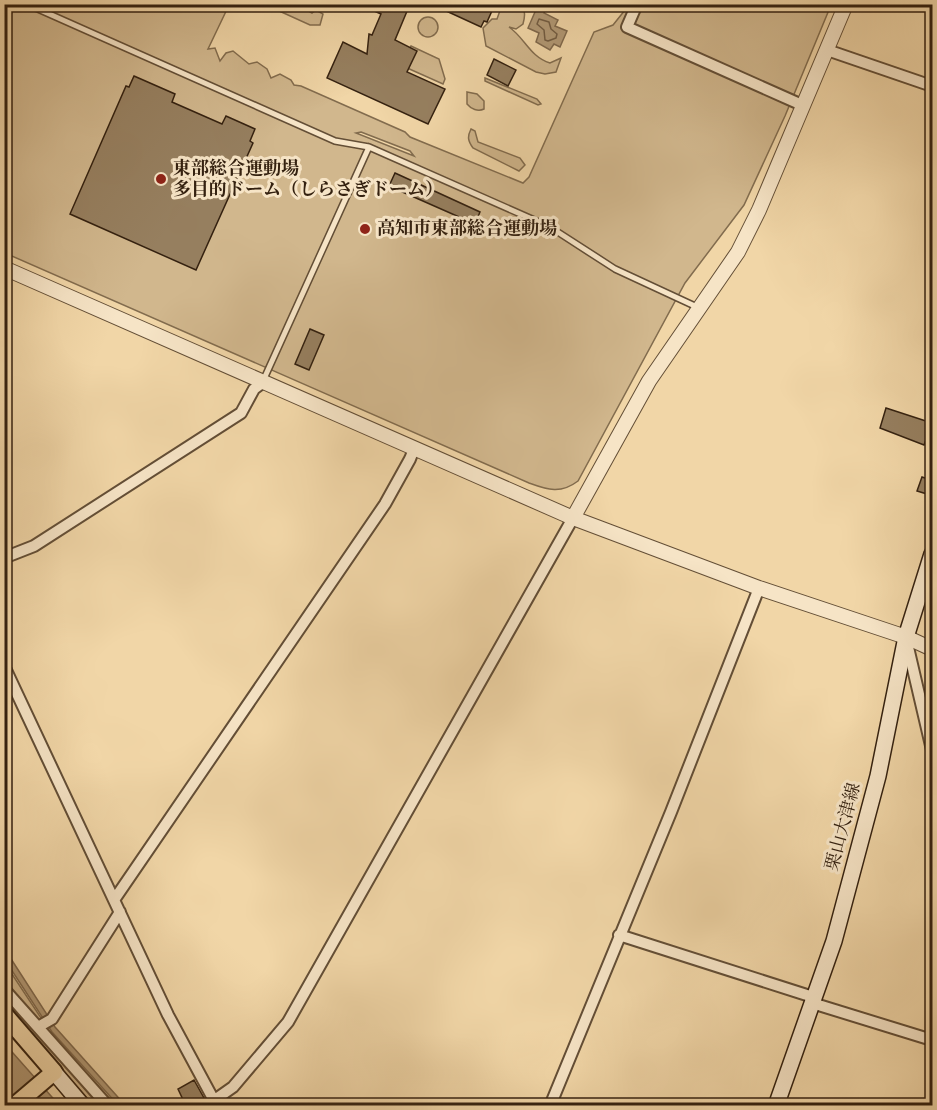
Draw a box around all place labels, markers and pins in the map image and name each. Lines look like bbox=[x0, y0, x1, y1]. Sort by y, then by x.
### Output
place label: 東部総合運動場 多目的ドーム（しらさぎドーム） bbox=[173, 157, 443, 203]
marker: 東部総合運動場 多目的ドーム（しらさぎドーム） bbox=[154, 172, 168, 186]
place label: 高知市東部総合運動場 bbox=[377, 217, 557, 242]
marker: 高知市東部総合運動場 bbox=[358, 222, 372, 236]

